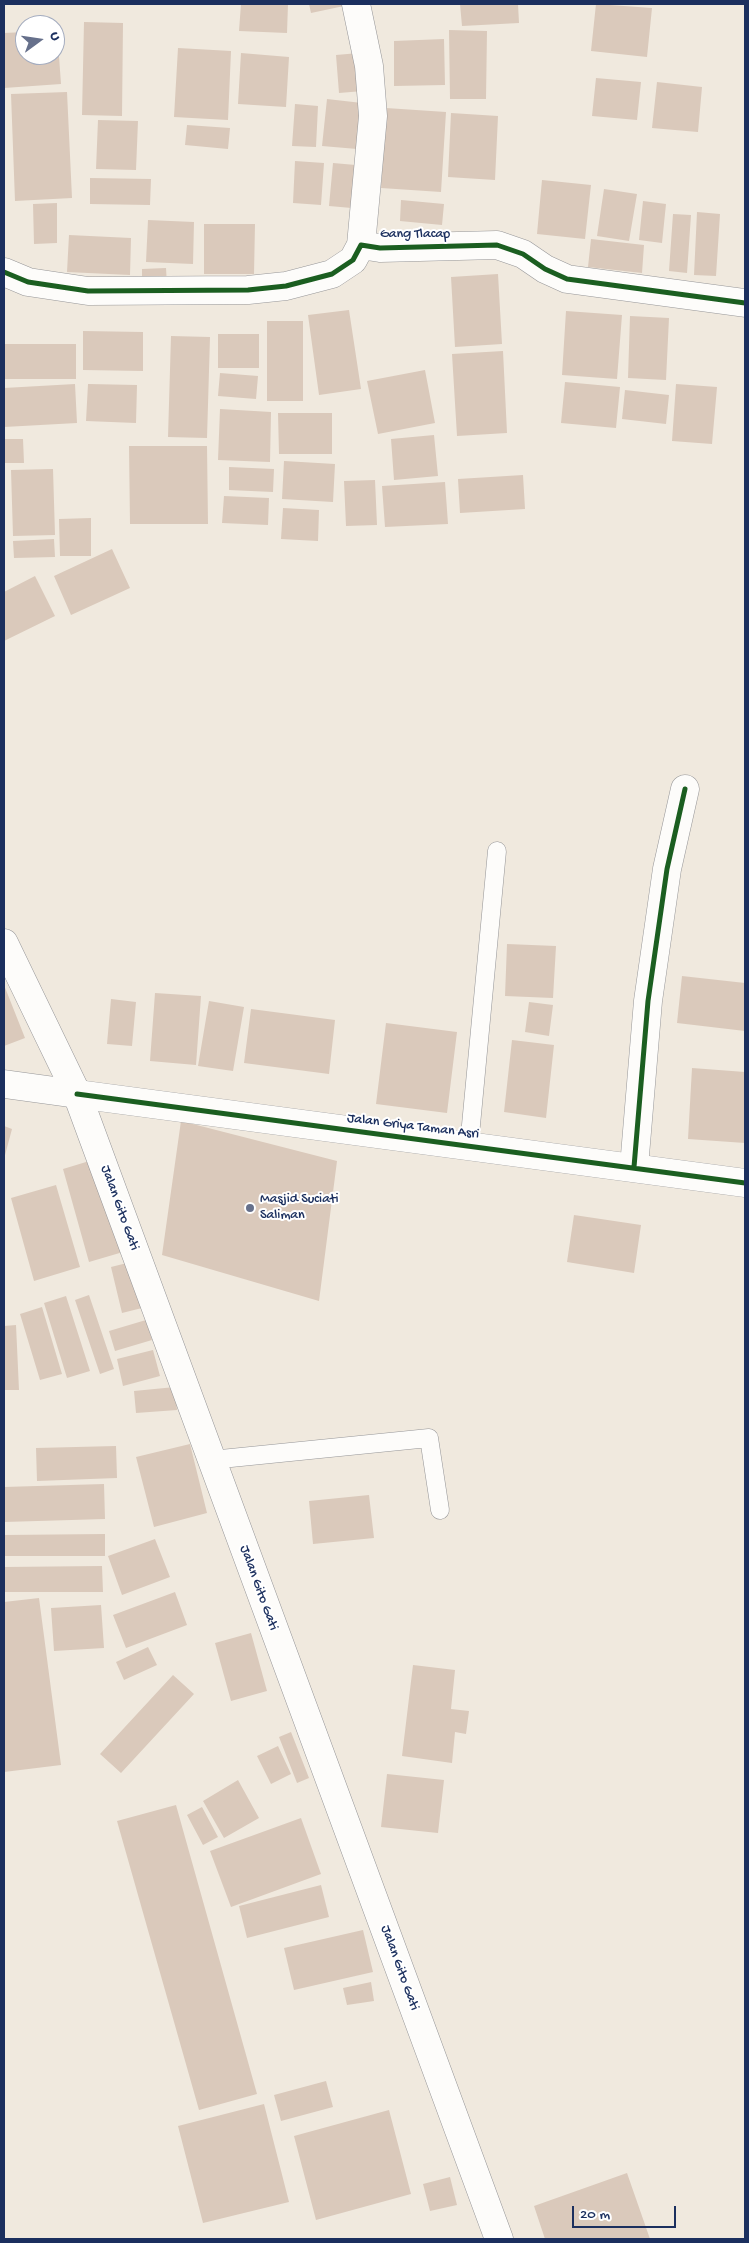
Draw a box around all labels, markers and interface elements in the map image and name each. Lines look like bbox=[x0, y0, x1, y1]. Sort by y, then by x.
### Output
north arrow bbox=[15, 15, 65, 65]
text: U bbox=[45, 31, 63, 42]
street label: Gang Tlacap bbox=[380, 227, 450, 243]
street label: Jalan Griya Taman Asri bbox=[346, 1111, 480, 1143]
street label: Jalan Gito Gati bbox=[96, 1163, 142, 1253]
place label: Masjid Suciati Saliman bbox=[260, 1192, 339, 1224]
marker: Masjid Suciati Saliman bbox=[244, 1202, 256, 1214]
street label: Jalan Gito Gati bbox=[235, 1543, 281, 1633]
street label: Jalan Gito Gati bbox=[376, 1923, 422, 2013]
scale bar bbox=[574, 2196, 678, 2228]
text: 20 m bbox=[580, 2206, 610, 2224]

